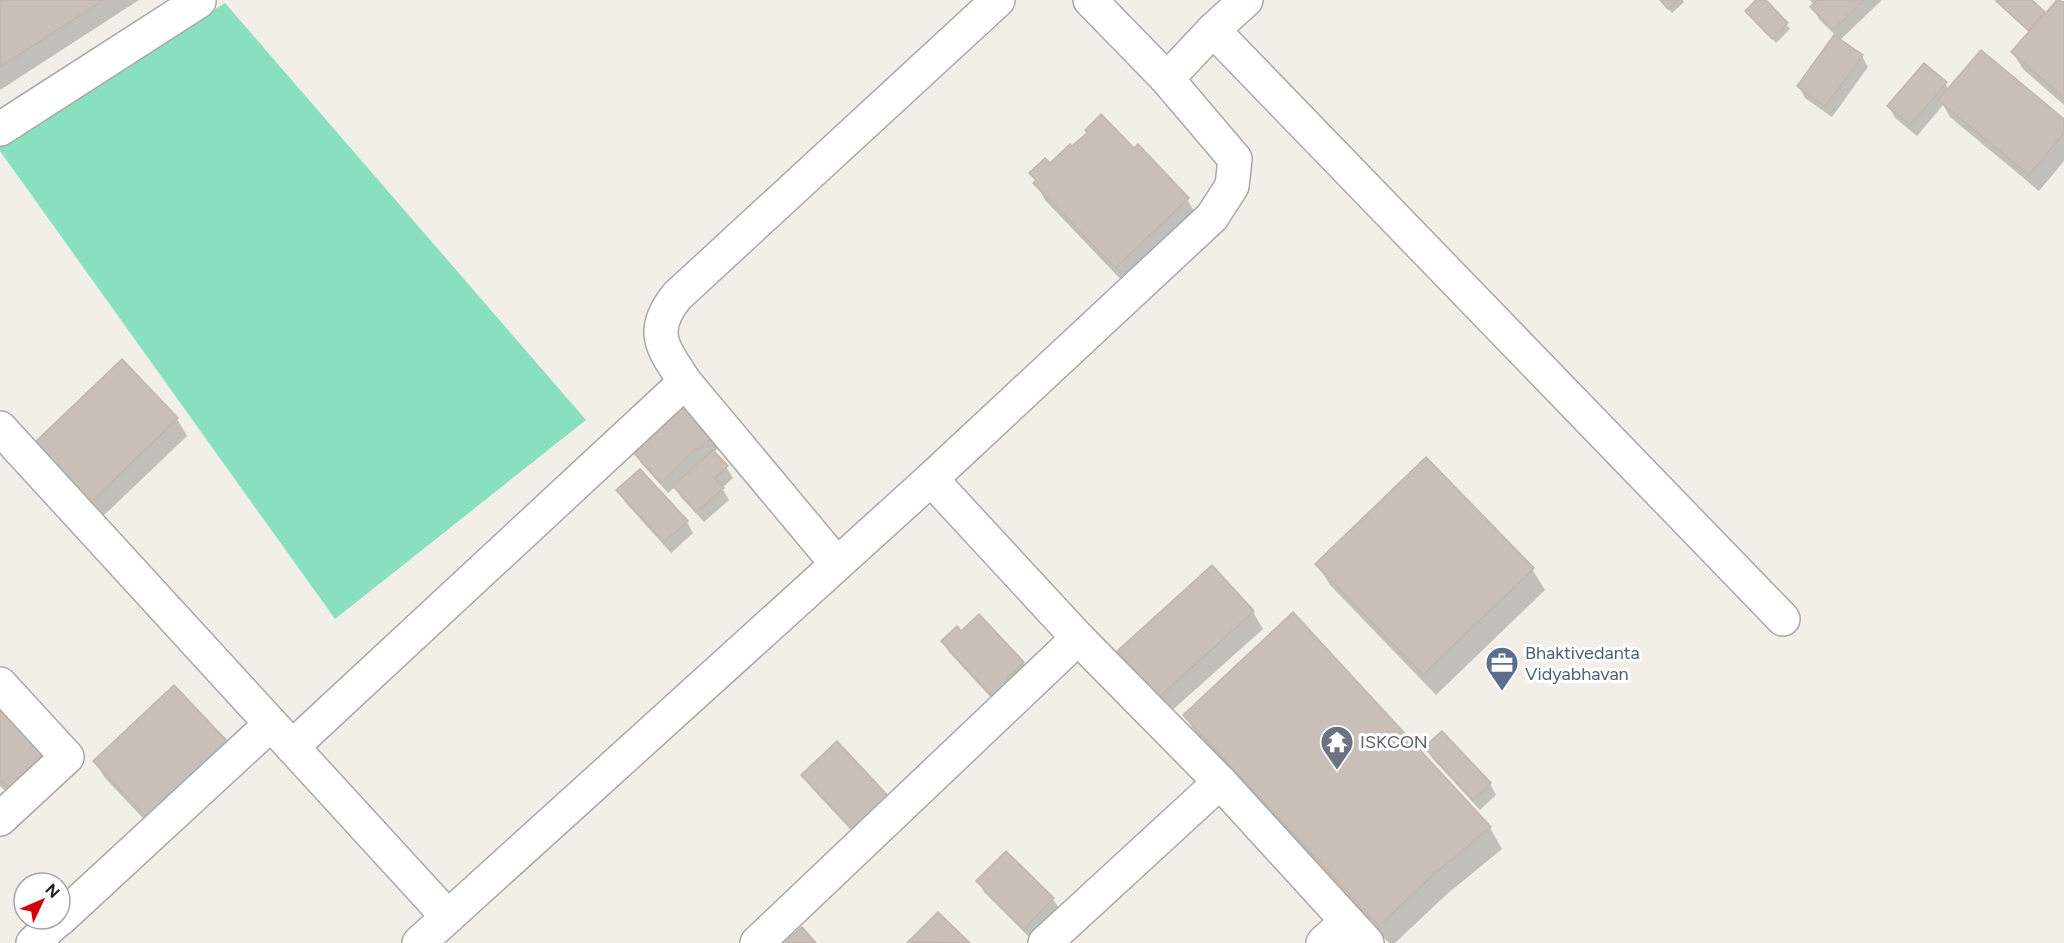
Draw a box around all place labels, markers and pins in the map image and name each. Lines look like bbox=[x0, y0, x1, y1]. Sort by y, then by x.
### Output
place label: Bhaktivedanta Vidyabhavan bbox=[1525, 642, 1640, 685]
office icon: Bhaktivedanta Vidyabhavan bbox=[1484, 645, 1520, 692]
temple icon: ISKCON bbox=[1319, 724, 1355, 771]
place label: ISKCON bbox=[1360, 731, 1428, 753]

